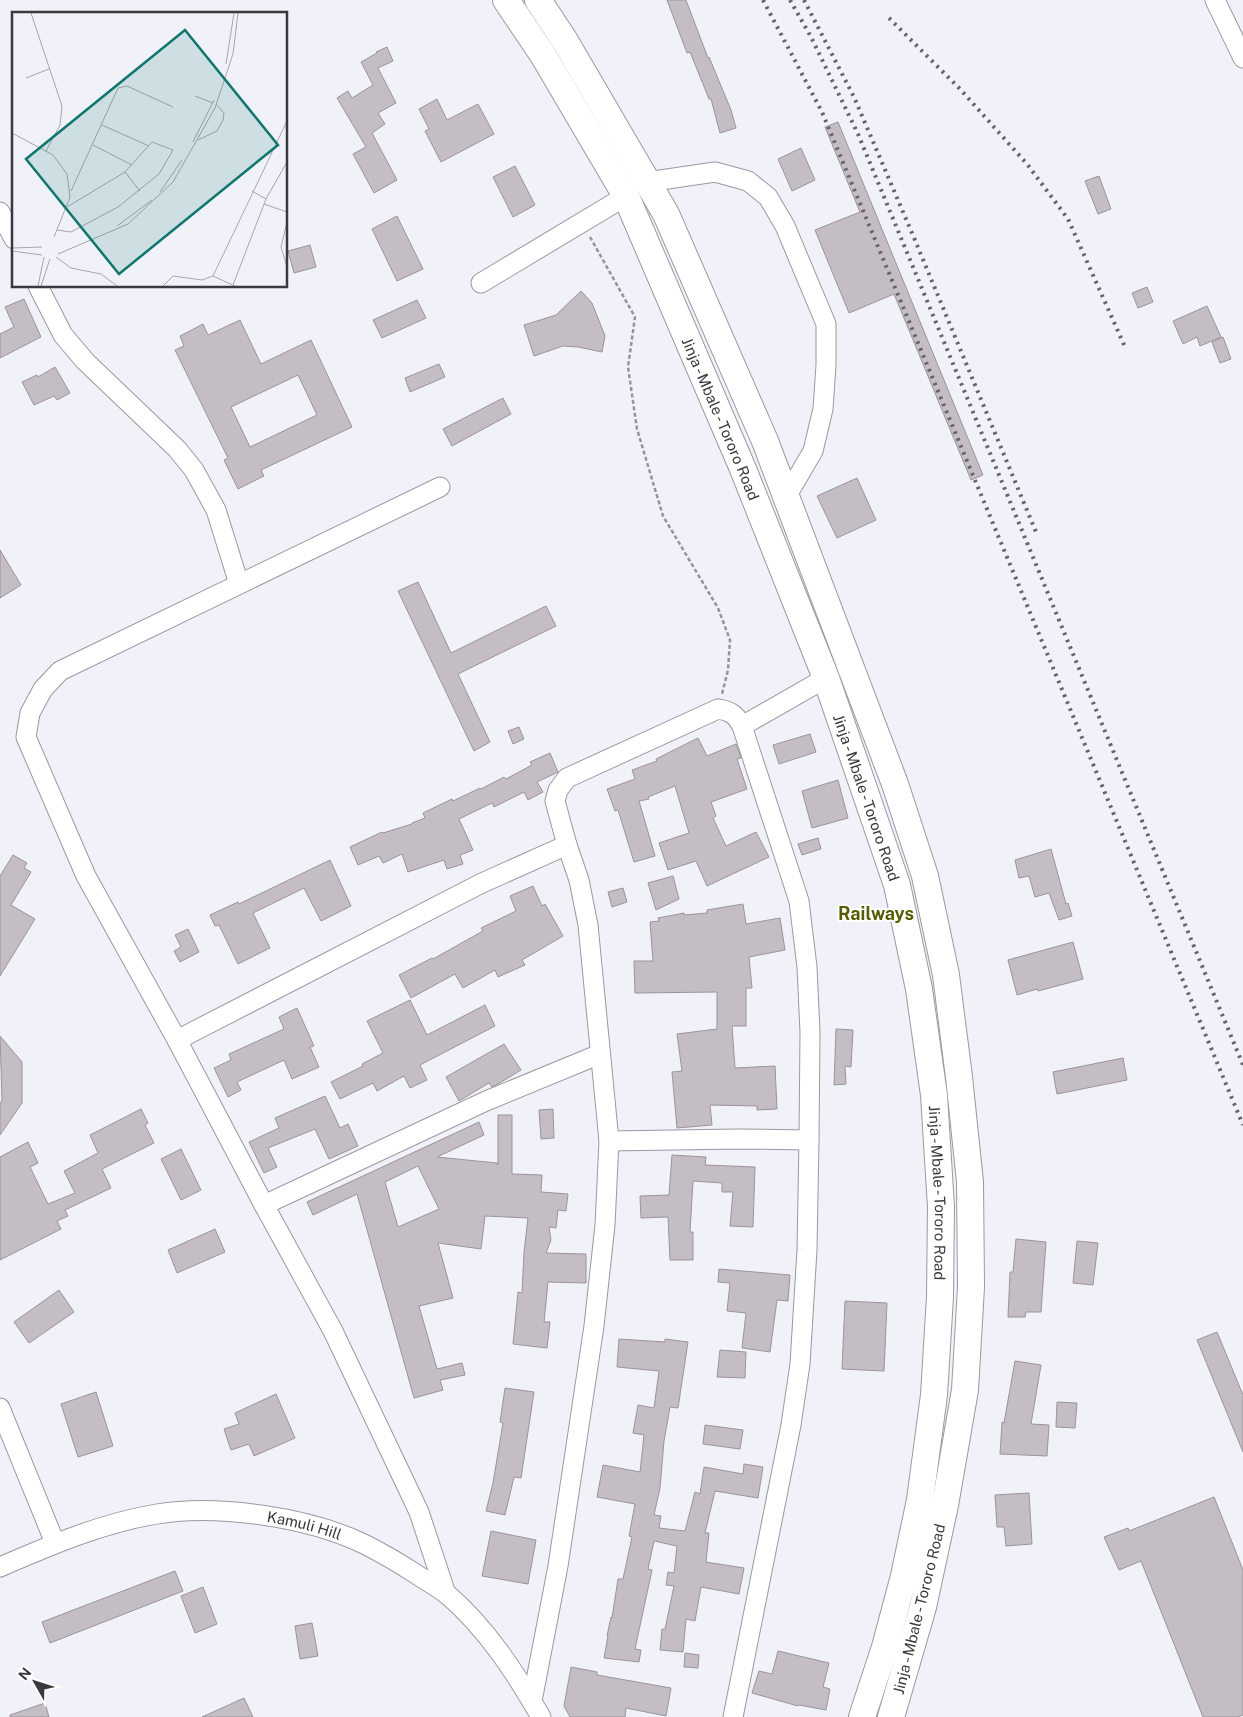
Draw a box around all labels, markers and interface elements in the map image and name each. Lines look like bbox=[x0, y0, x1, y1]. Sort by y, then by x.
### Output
inset map bbox=[12, 12, 288, 288]
street label: Jinja - Mbale - Tororo Road bbox=[679, 335, 763, 503]
street label: Jinja - Mbale - Tororo Road bbox=[830, 712, 903, 883]
district label: Railways bbox=[838, 903, 914, 924]
street label: Jinja - Mbale - Tororo Road bbox=[926, 1105, 950, 1280]
street label: Kamuli Hill bbox=[266, 1507, 344, 1542]
street label: Jinja - Mbale - Tororo Road bbox=[890, 1522, 948, 1696]
north arrow bbox=[10, 1657, 60, 1707]
text: N bbox=[15, 1665, 35, 1683]

